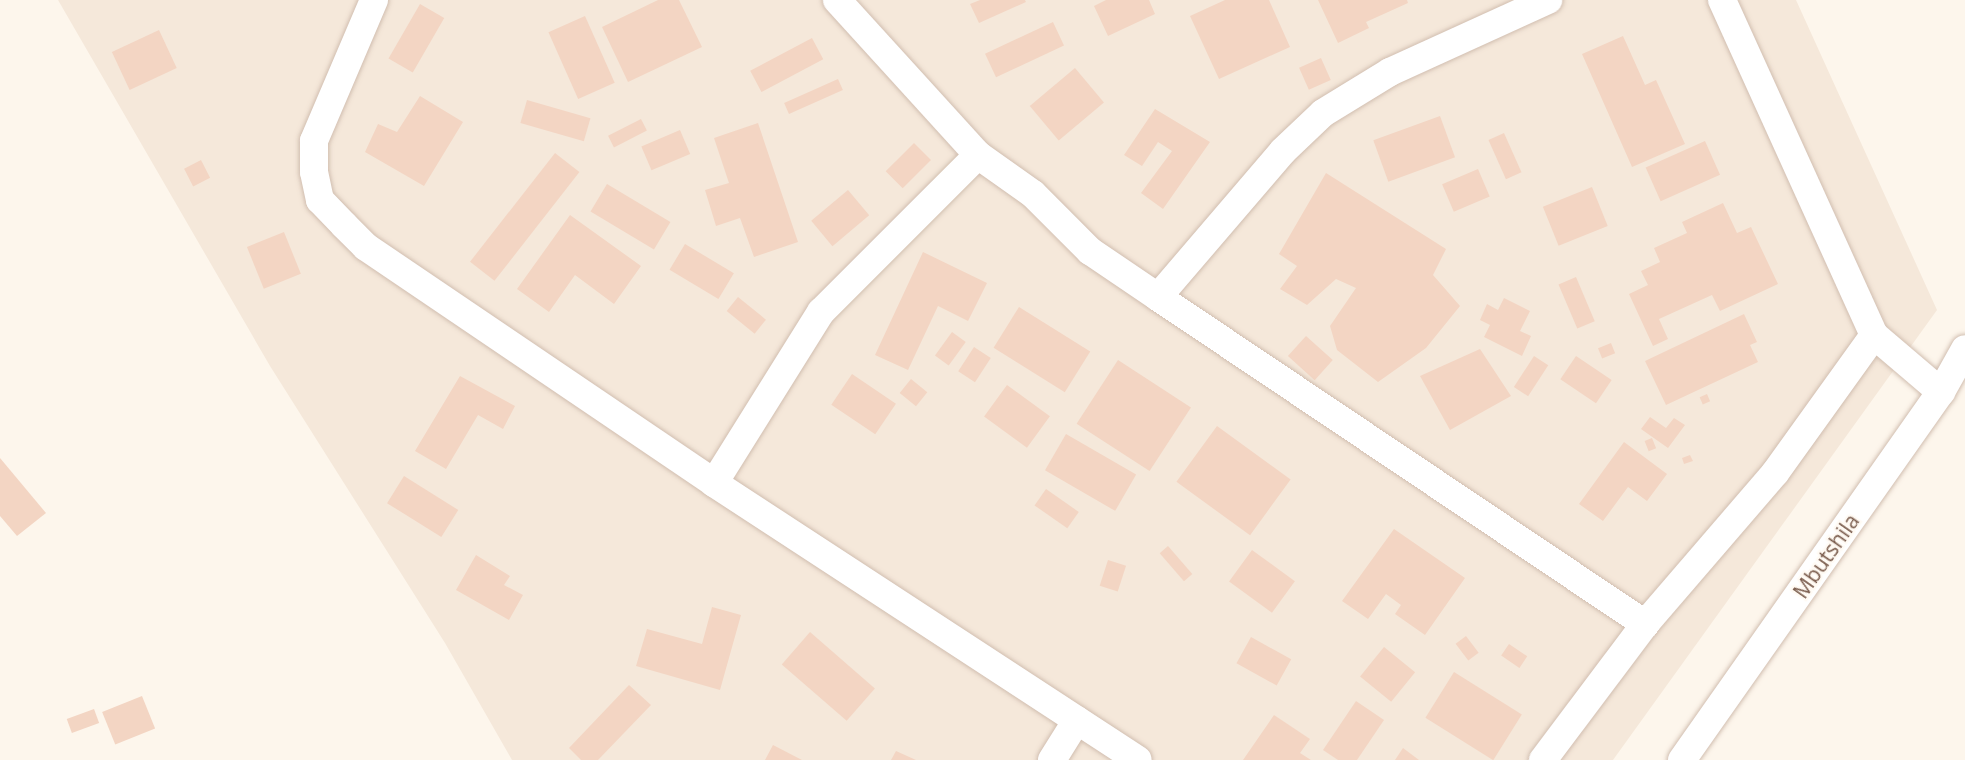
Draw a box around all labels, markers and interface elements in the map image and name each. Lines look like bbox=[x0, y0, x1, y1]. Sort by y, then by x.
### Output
street label: Mbutshila bbox=[1788, 509, 1864, 603]

